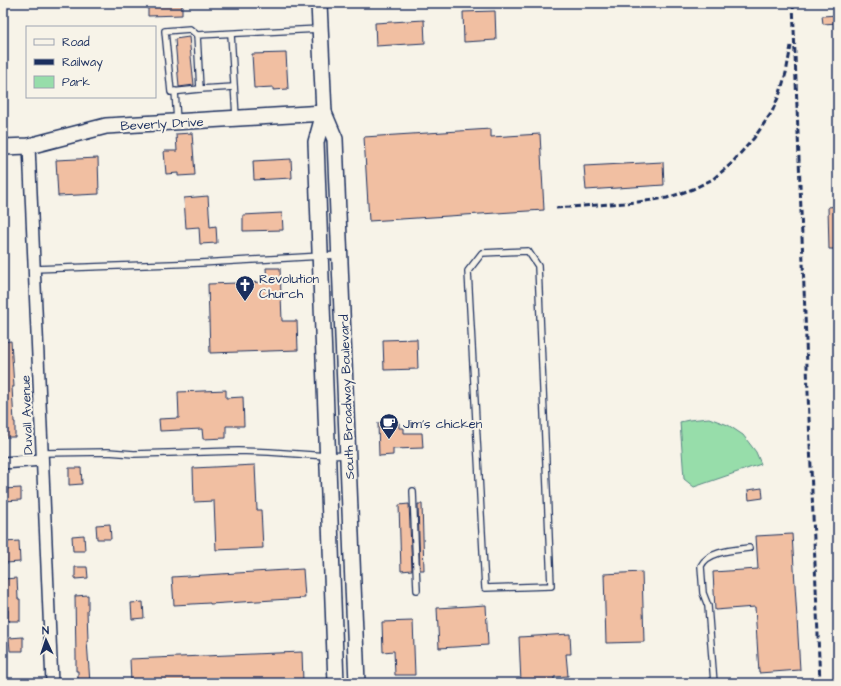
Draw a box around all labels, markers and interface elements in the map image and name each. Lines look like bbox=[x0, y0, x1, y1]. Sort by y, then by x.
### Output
legend bbox=[26, 26, 156, 98]
text: Road bbox=[62, 34, 90, 51]
text: Railway bbox=[62, 54, 103, 72]
text: Park bbox=[62, 74, 90, 91]
street label: Beverly Drive bbox=[120, 113, 204, 136]
place label: Revolution Church bbox=[259, 270, 320, 303]
church icon: Revolution Church bbox=[234, 274, 256, 302]
street label: South Broadway Boulevard bbox=[335, 314, 360, 480]
street label: Duvall Avenue bbox=[17, 375, 37, 455]
cafe icon: Jim's chicken bbox=[378, 412, 400, 440]
place label: Jim's chicken bbox=[403, 415, 483, 433]
north arrow bbox=[26, 620, 66, 660]
text: N bbox=[42, 623, 49, 638]

